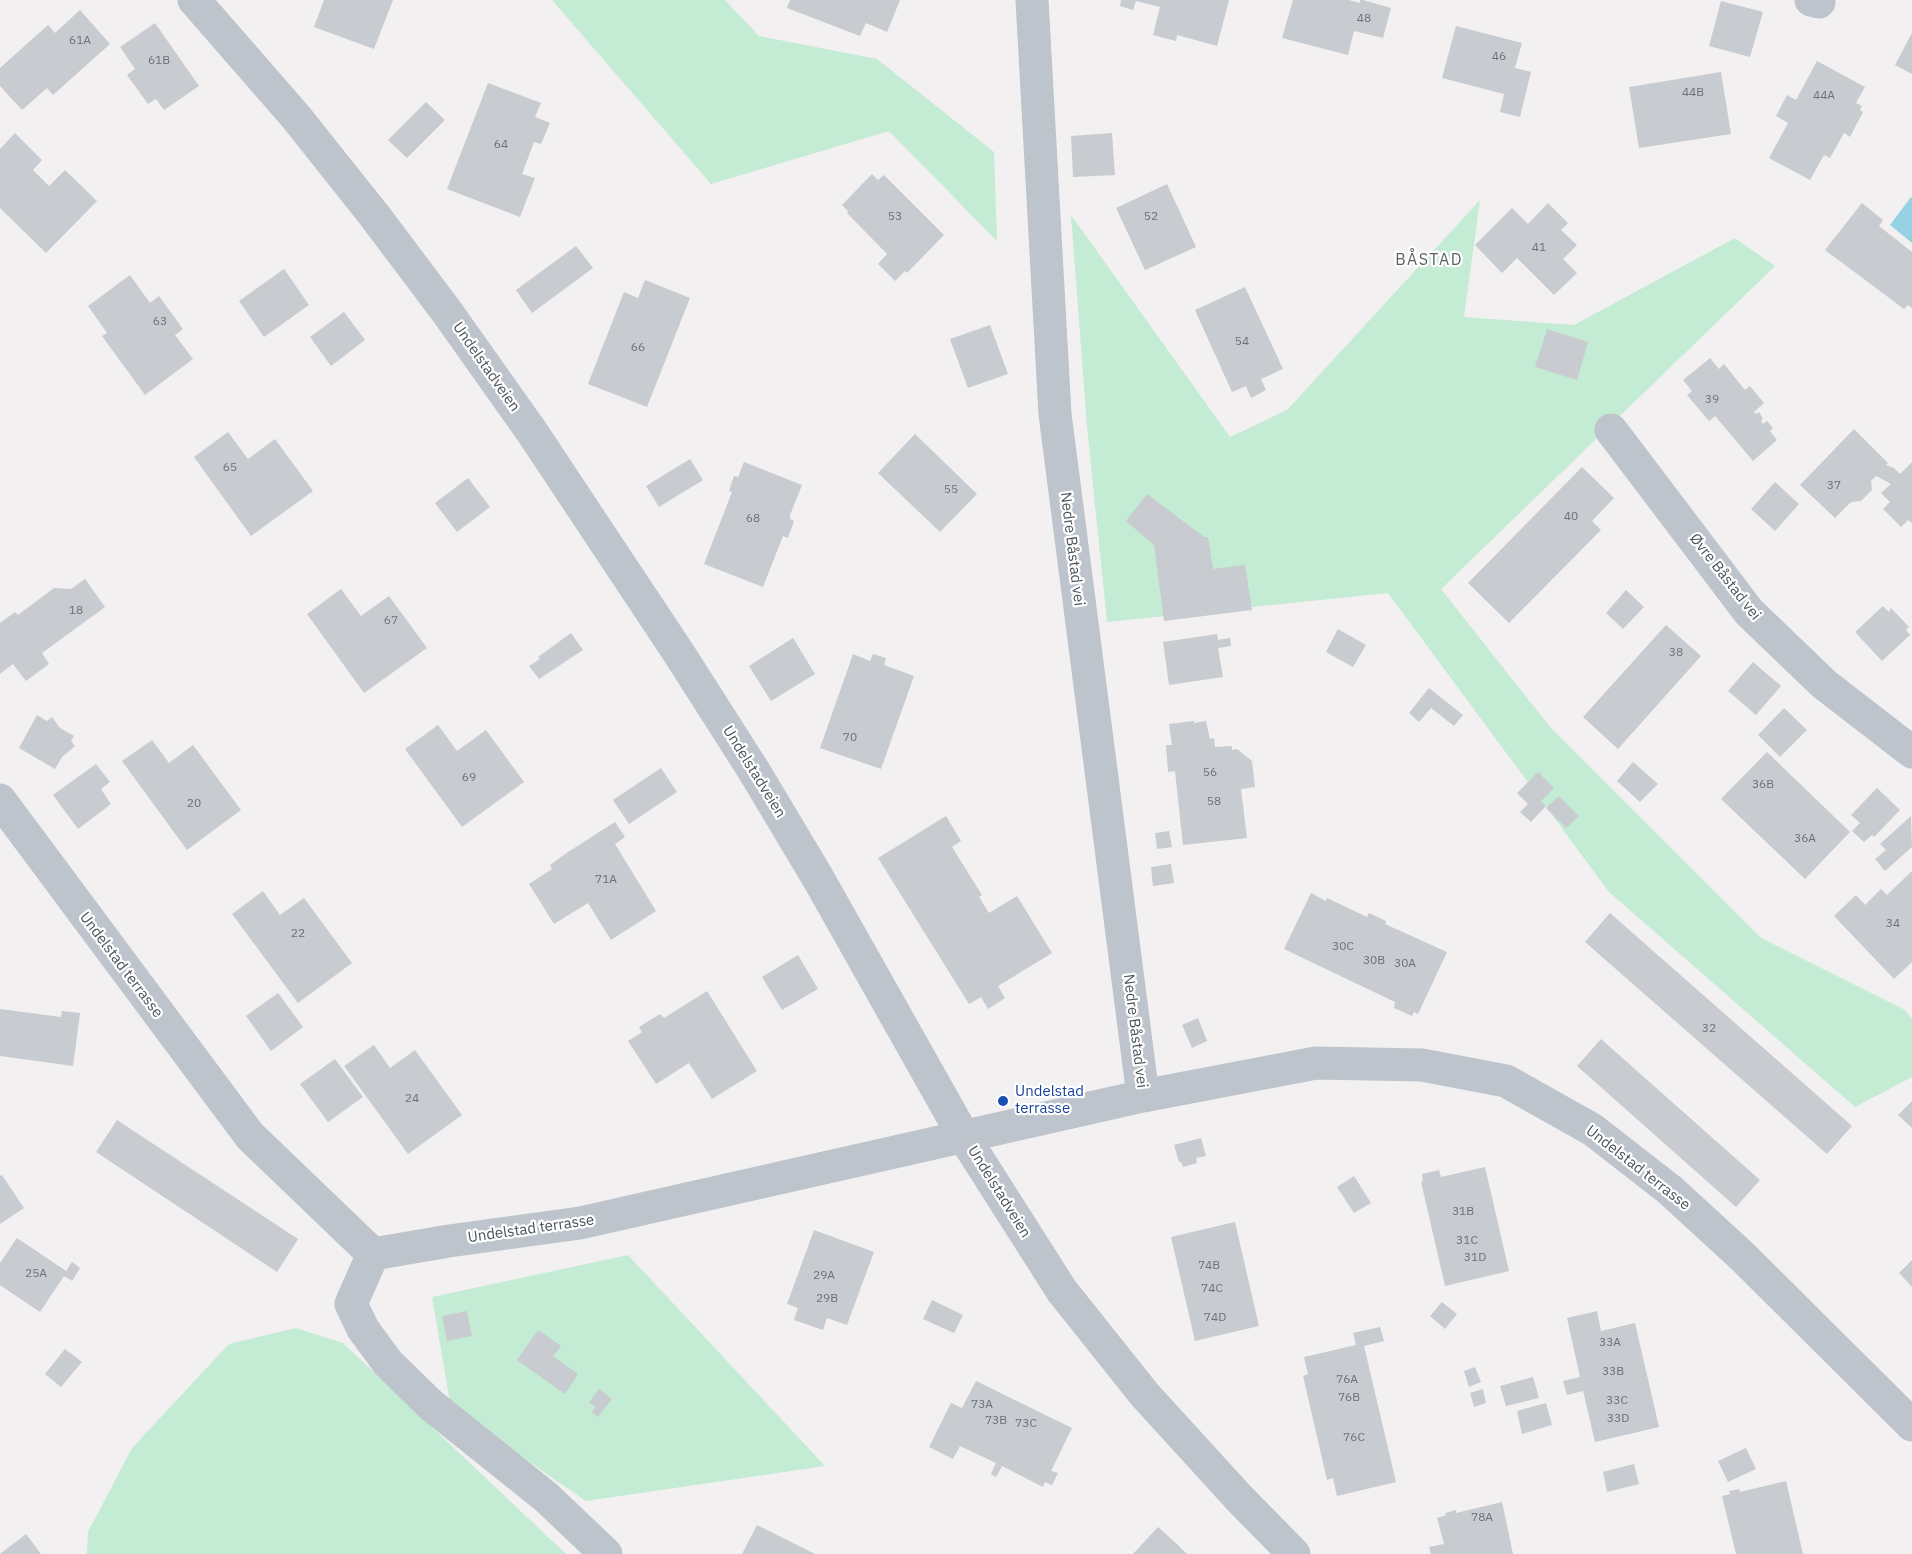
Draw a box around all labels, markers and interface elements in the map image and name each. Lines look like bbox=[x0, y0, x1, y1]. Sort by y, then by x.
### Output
house number: 48 bbox=[1357, 12, 1371, 26]
house number: 61A bbox=[69, 34, 91, 48]
house number: 46 bbox=[1492, 50, 1506, 64]
house number: 61B bbox=[148, 54, 170, 68]
house number: 44B bbox=[1682, 86, 1704, 100]
house number: 44A bbox=[1813, 89, 1835, 103]
house number: 64 bbox=[494, 138, 508, 152]
house number: 53 bbox=[888, 210, 902, 224]
house number: 52 bbox=[1144, 210, 1158, 224]
house number: 41 bbox=[1532, 241, 1546, 255]
district label: BÅSTAD bbox=[1395, 250, 1463, 270]
house number: 63 bbox=[153, 315, 167, 329]
street label: Undelstadveien bbox=[449, 319, 523, 415]
house number: 54 bbox=[1235, 335, 1249, 349]
house number: 66 bbox=[631, 341, 645, 355]
house number: 39 bbox=[1705, 393, 1719, 407]
house number: 65 bbox=[223, 461, 237, 475]
house number: 37 bbox=[1827, 479, 1841, 493]
house number: 55 bbox=[944, 483, 958, 497]
street label: Nedre Båstad vei bbox=[1056, 491, 1088, 607]
house number: 40 bbox=[1564, 510, 1578, 524]
house number: 68 bbox=[746, 512, 760, 526]
street label: Øvre Båstad vei bbox=[1686, 530, 1764, 624]
house number: 18 bbox=[69, 604, 83, 618]
house number: 67 bbox=[384, 614, 398, 628]
house number: 38 bbox=[1669, 646, 1683, 660]
street label: Undelstadveien bbox=[719, 723, 789, 821]
house number: 70 bbox=[843, 731, 857, 745]
house number: 56 bbox=[1203, 766, 1217, 780]
house number: 69 bbox=[462, 771, 476, 785]
house number: 36B bbox=[1752, 778, 1774, 792]
house number: 58 bbox=[1207, 795, 1221, 809]
house number: 20 bbox=[187, 797, 201, 811]
house number: 36A bbox=[1794, 832, 1816, 846]
house number: 71A bbox=[595, 873, 617, 887]
street label: Undelstad terrasse bbox=[75, 909, 167, 1021]
house number: 34 bbox=[1886, 917, 1900, 931]
house number: 22 bbox=[291, 927, 305, 941]
house number: 30C bbox=[1332, 940, 1354, 954]
house number: 30B bbox=[1363, 954, 1385, 968]
house number: 30A bbox=[1394, 957, 1416, 971]
street label: Nedre Båstad vei bbox=[1119, 973, 1151, 1089]
house number: 32 bbox=[1702, 1022, 1716, 1036]
place label: Undelstad terrasse bbox=[1015, 1083, 1084, 1118]
house number: 24 bbox=[405, 1092, 419, 1106]
marker: Undelstad terrasse bbox=[996, 1094, 1010, 1108]
street label: Undelstad terrasse bbox=[1582, 1122, 1694, 1214]
street label: Undelstadveien bbox=[964, 1143, 1034, 1241]
house number: 31B bbox=[1452, 1205, 1474, 1219]
street label: Undelstad terrasse bbox=[467, 1211, 595, 1247]
house number: 31C bbox=[1456, 1234, 1478, 1248]
house number: 31D bbox=[1464, 1251, 1486, 1265]
house number: 74B bbox=[1198, 1259, 1220, 1273]
house number: 25A bbox=[25, 1267, 47, 1281]
house number: 29A bbox=[813, 1269, 835, 1283]
house number: 74C bbox=[1201, 1282, 1223, 1296]
house number: 29B bbox=[816, 1292, 838, 1306]
house number: 74D bbox=[1204, 1311, 1226, 1325]
house number: 33A bbox=[1599, 1336, 1621, 1350]
house number: 33B bbox=[1602, 1365, 1624, 1379]
house number: 76A bbox=[1336, 1373, 1358, 1387]
house number: 76B bbox=[1338, 1391, 1360, 1405]
house number: 33C bbox=[1606, 1394, 1628, 1408]
house number: 73A bbox=[971, 1398, 993, 1412]
house number: 33D bbox=[1607, 1412, 1629, 1426]
house number: 73B bbox=[985, 1414, 1007, 1428]
house number: 73C bbox=[1015, 1417, 1037, 1431]
house number: 76C bbox=[1343, 1431, 1365, 1445]
house number: 78A bbox=[1471, 1511, 1493, 1525]

